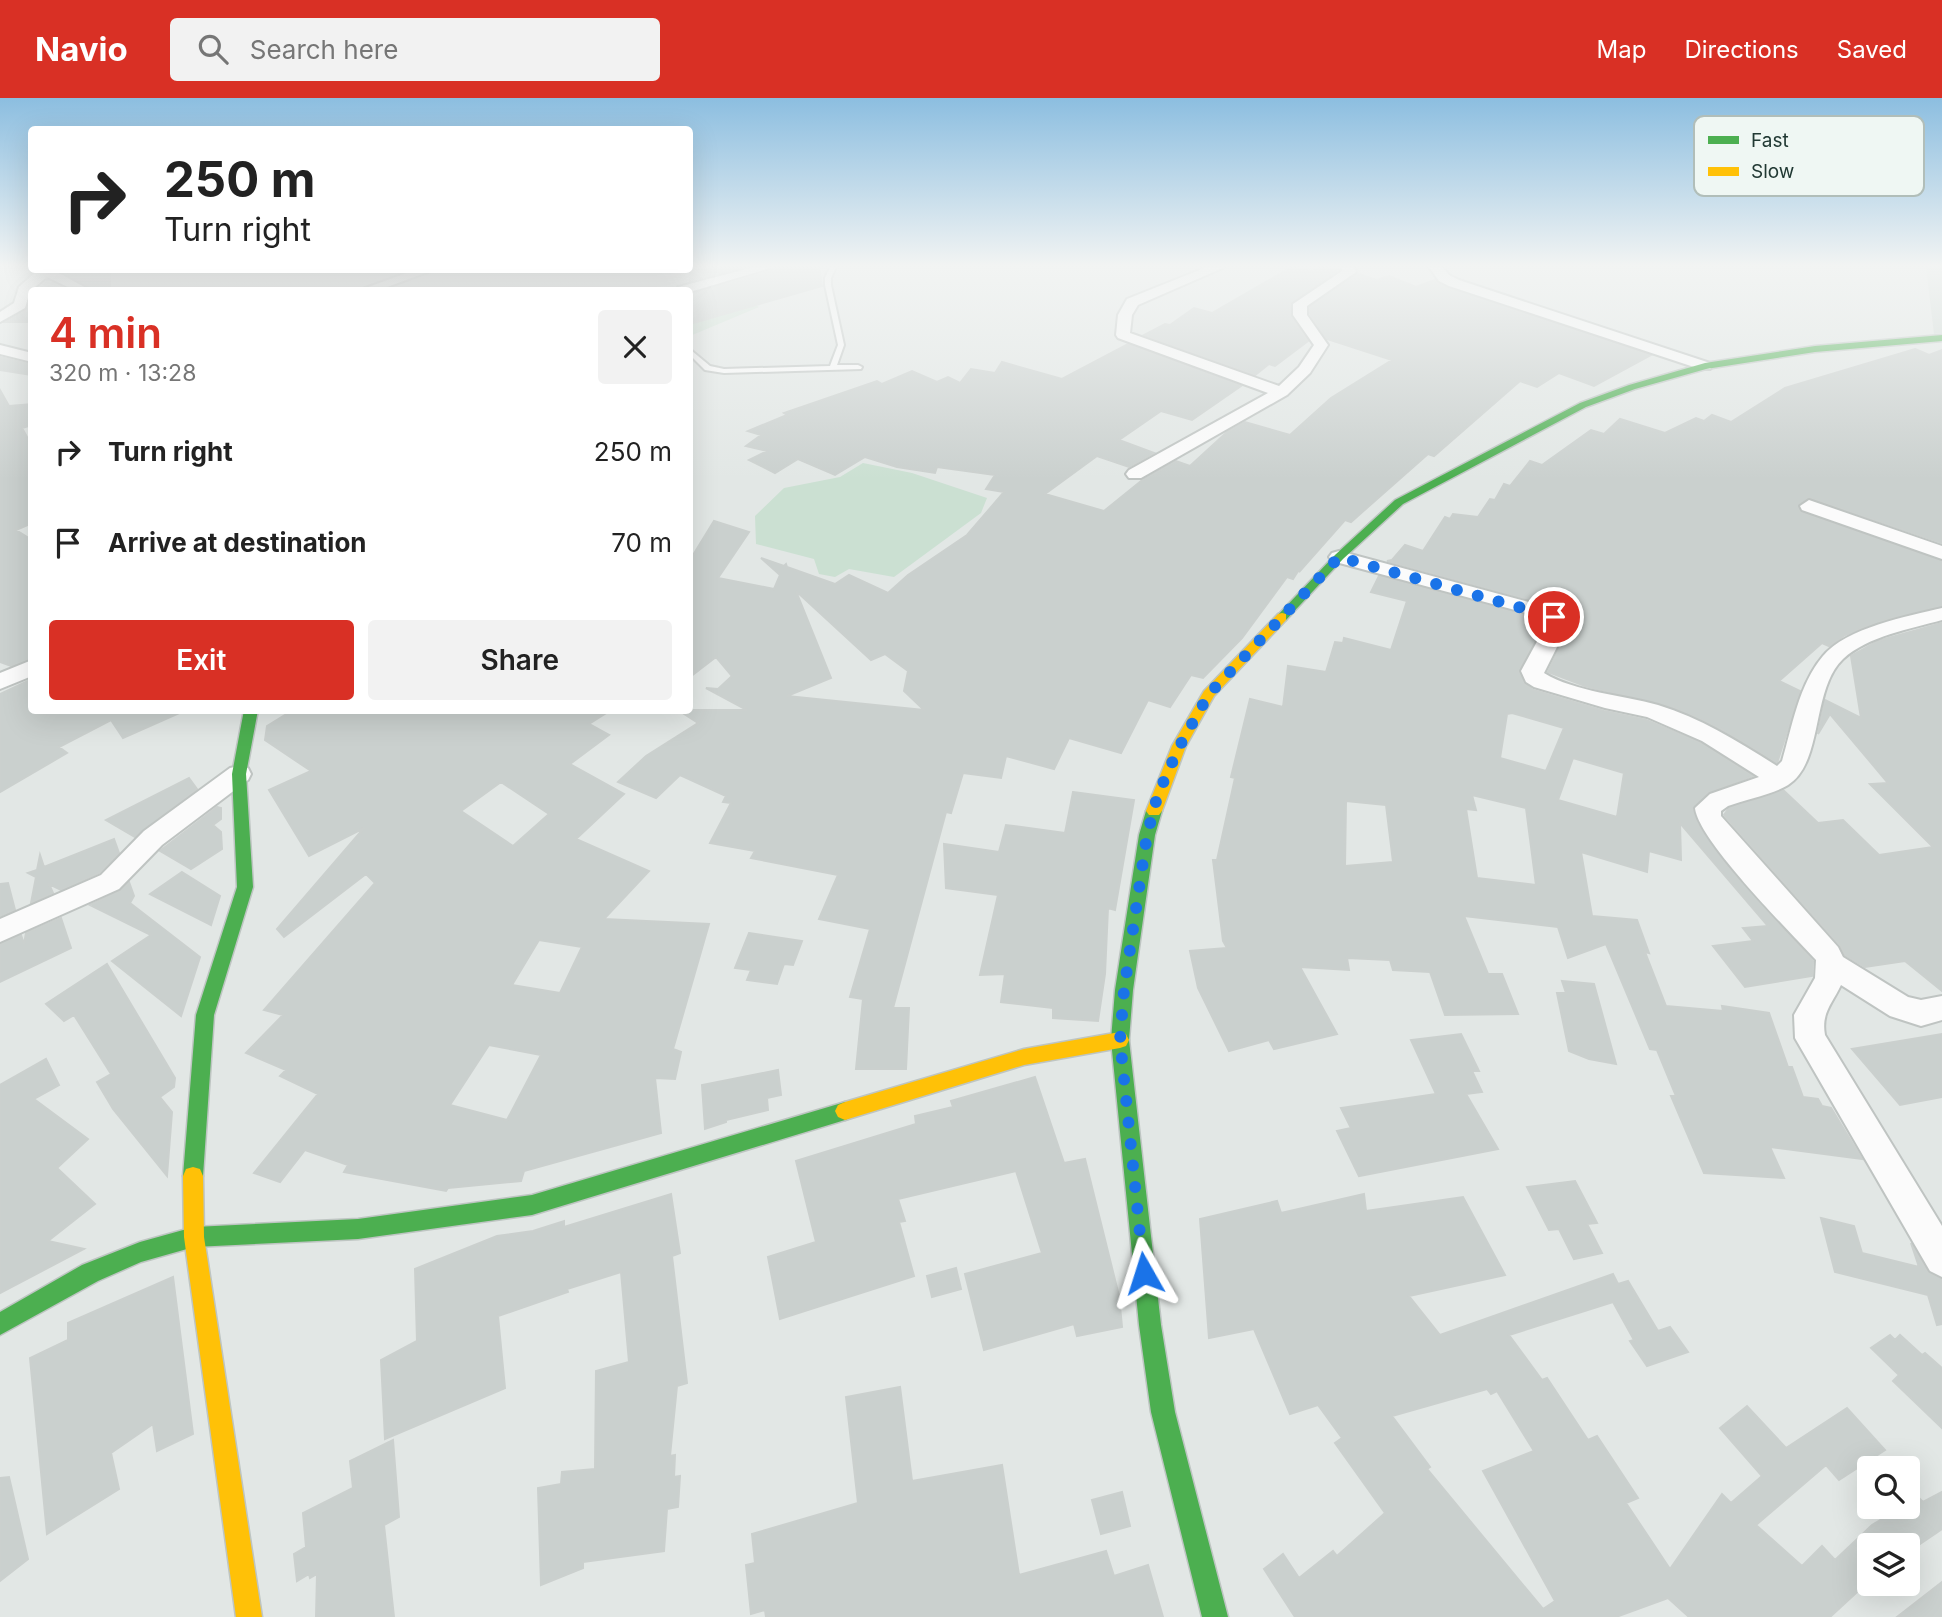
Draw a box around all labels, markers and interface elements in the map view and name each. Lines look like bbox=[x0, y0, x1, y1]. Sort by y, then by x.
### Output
search box bbox=[170, 18, 660, 81]
text: Navio bbox=[35, 29, 128, 69]
icon: search bbox=[194, 30, 232, 68]
text: Search here bbox=[250, 34, 398, 65]
text: Map bbox=[1597, 35, 1646, 64]
text: Directions bbox=[1684, 35, 1799, 64]
text: Saved bbox=[1837, 35, 1907, 64]
legend bbox=[1694, 116, 1924, 196]
text: Fast bbox=[1751, 129, 1789, 152]
text: 250 m bbox=[164, 150, 316, 209]
icon: right bbox=[49, 154, 140, 245]
text: Slow bbox=[1751, 160, 1794, 183]
text: Turn right bbox=[164, 210, 311, 249]
text: 4 min bbox=[49, 307, 162, 358]
button: close bbox=[598, 310, 672, 384]
text: 320 m · 13:28 bbox=[49, 359, 196, 387]
icon: right bbox=[49, 433, 87, 471]
text: Turn right bbox=[108, 436, 233, 467]
text: 250 m bbox=[594, 436, 672, 467]
icon: arrive bbox=[49, 524, 87, 562]
text: Arrive at destination bbox=[108, 527, 367, 558]
text: 70 m bbox=[611, 527, 672, 558]
pin bbox=[1524, 587, 1584, 647]
icon: arrive bbox=[1535, 598, 1573, 636]
button: Exit bbox=[49, 620, 354, 700]
button: Share bbox=[368, 620, 672, 700]
position arrow bbox=[1107, 1236, 1181, 1310]
map controls bbox=[1857, 1456, 1920, 1596]
button: search bbox=[1857, 1456, 1920, 1519]
button: layers bbox=[1857, 1533, 1920, 1596]

